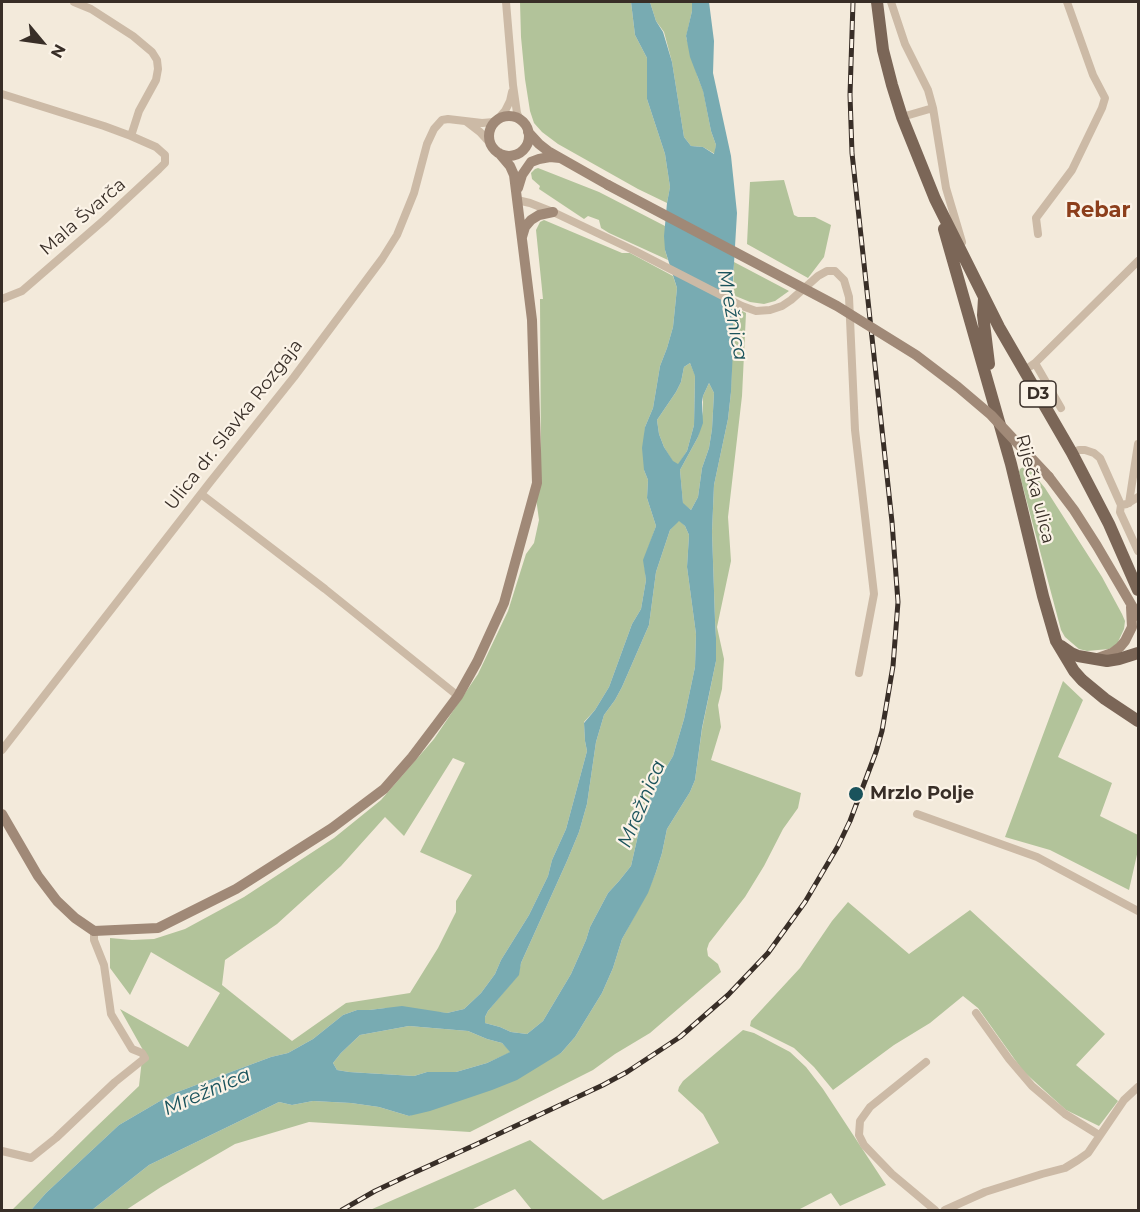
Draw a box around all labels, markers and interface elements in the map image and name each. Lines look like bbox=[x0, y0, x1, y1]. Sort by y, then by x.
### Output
north arrow bbox=[12, 12, 72, 72]
text: N bbox=[47, 41, 70, 61]
street label: Mala Švarča bbox=[36, 174, 130, 260]
district label: Rebar bbox=[1066, 198, 1130, 224]
water label: Mrežnica bbox=[711, 267, 753, 363]
street label: Ulica dr. Slavka Rozgaja bbox=[161, 335, 307, 515]
road number: D3 bbox=[1020, 381, 1056, 407]
street label: Riječka ulica bbox=[1011, 432, 1059, 546]
water label: Mrežnica bbox=[613, 757, 671, 851]
place label: Mrzlo Polje bbox=[870, 783, 974, 805]
marker: Mrzlo Polje bbox=[847, 785, 865, 803]
water label: Mrežnica bbox=[160, 1063, 254, 1121]

